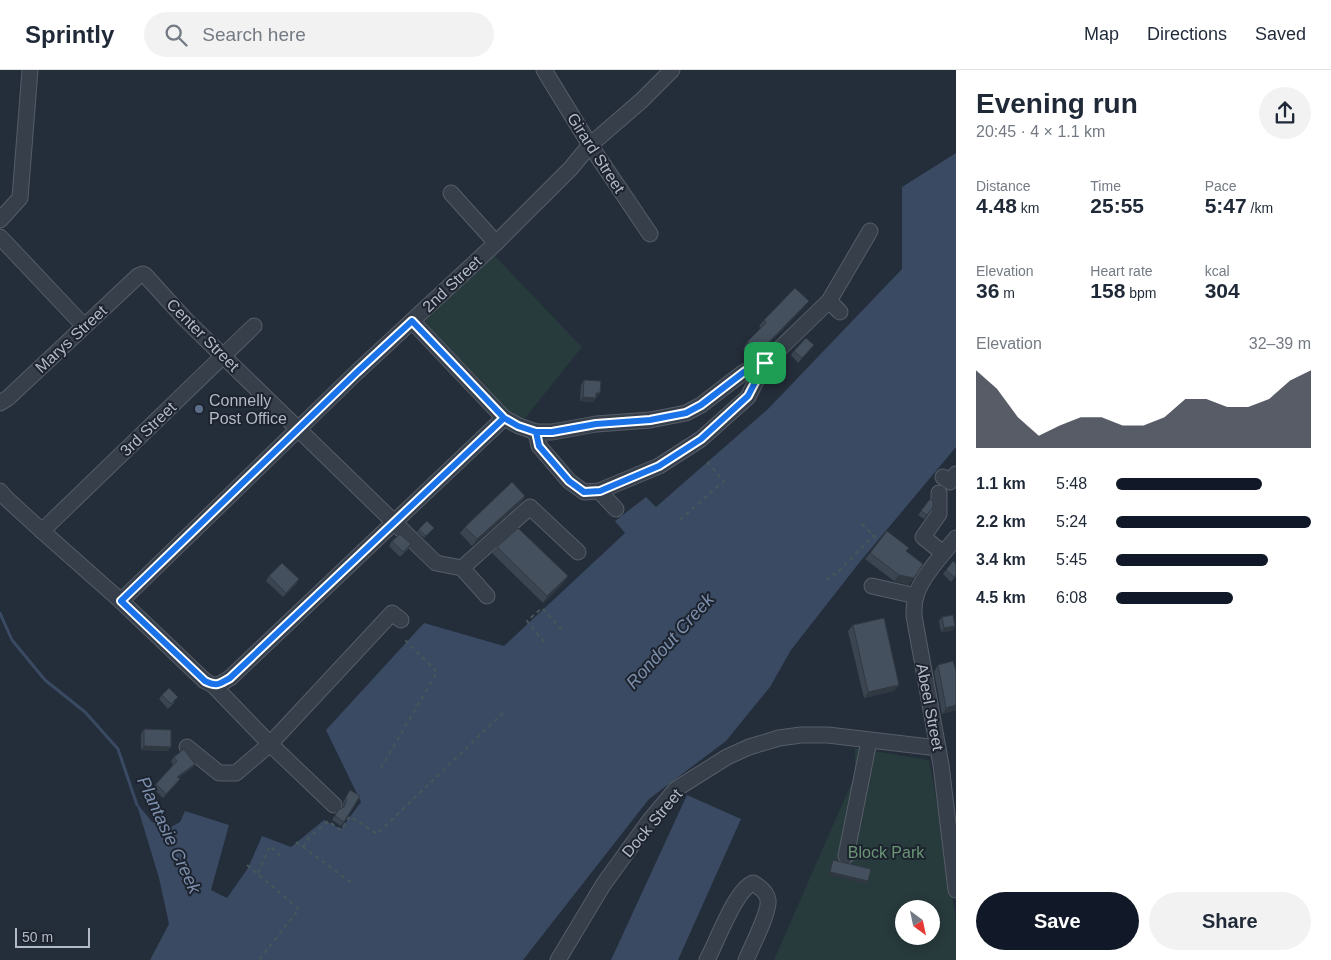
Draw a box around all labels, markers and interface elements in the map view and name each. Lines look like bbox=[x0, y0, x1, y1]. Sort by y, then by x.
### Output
search box bbox=[144, 12, 494, 57]
text: Sprintly bbox=[25, 21, 114, 48]
icon: search bbox=[162, 21, 190, 49]
text: Search here bbox=[202, 24, 306, 45]
text: Map bbox=[1084, 24, 1119, 44]
text: Directions bbox=[1147, 24, 1227, 44]
text: Saved bbox=[1255, 24, 1306, 44]
button: share bbox=[1259, 87, 1311, 139]
text: Evening run bbox=[976, 88, 1138, 119]
street label: Girard Street bbox=[564, 110, 628, 196]
text: 20:45 · 4 × 1.1 km bbox=[976, 123, 1105, 140]
text: Distance bbox=[976, 178, 1030, 194]
text: Time bbox=[1090, 178, 1121, 194]
text: Pace bbox=[1205, 178, 1237, 194]
text: 4.48 bbox=[976, 194, 1017, 217]
text: 25:55 bbox=[1090, 194, 1144, 217]
text: 5:47 bbox=[1205, 194, 1247, 217]
text: km bbox=[1017, 200, 1039, 216]
text: /km bbox=[1247, 200, 1273, 216]
street label: 2nd Street bbox=[419, 252, 485, 315]
text: Elevation bbox=[976, 263, 1034, 279]
text: Heart rate bbox=[1090, 263, 1153, 279]
text: kcal bbox=[1205, 263, 1230, 279]
text: 36 bbox=[976, 279, 999, 302]
text: 158 bbox=[1090, 279, 1125, 302]
text: 304 bbox=[1205, 279, 1240, 302]
text: m bbox=[999, 285, 1015, 301]
text: bpm bbox=[1125, 285, 1157, 301]
street label: Center Street bbox=[163, 295, 243, 375]
street label: Marys Street bbox=[32, 301, 110, 376]
text: Elevation bbox=[976, 335, 1042, 352]
text: 32–39 m bbox=[1249, 335, 1311, 352]
pin bbox=[744, 342, 786, 384]
icon: arrive bbox=[751, 349, 779, 377]
place label: Connelly Post Office bbox=[209, 392, 287, 427]
street label: 3rd Street bbox=[117, 398, 180, 460]
marker: Connelly Post Office bbox=[193, 403, 205, 415]
text: 1.1 km bbox=[976, 475, 1026, 492]
text: 5:48 bbox=[1056, 475, 1087, 492]
text: 2.2 km bbox=[976, 513, 1026, 530]
text: 5:24 bbox=[1056, 513, 1087, 530]
text: 3.4 km bbox=[976, 551, 1026, 568]
text: 5:45 bbox=[1056, 551, 1087, 568]
water label: Rondout Creek bbox=[622, 589, 719, 693]
text: 4.5 km bbox=[976, 589, 1026, 606]
text: 6:08 bbox=[1056, 589, 1087, 606]
street label: Abeel Street bbox=[913, 662, 947, 752]
water label: Plantasie Creek bbox=[133, 773, 205, 898]
street label: Dock Street bbox=[619, 785, 686, 860]
park label: Block Park bbox=[848, 844, 925, 861]
button: Save bbox=[976, 892, 1139, 950]
button: Share bbox=[1149, 892, 1311, 950]
north arrow bbox=[895, 900, 940, 945]
map controls bbox=[895, 900, 940, 945]
scale bar bbox=[15, 925, 90, 948]
text: 50 m bbox=[22, 929, 53, 945]

